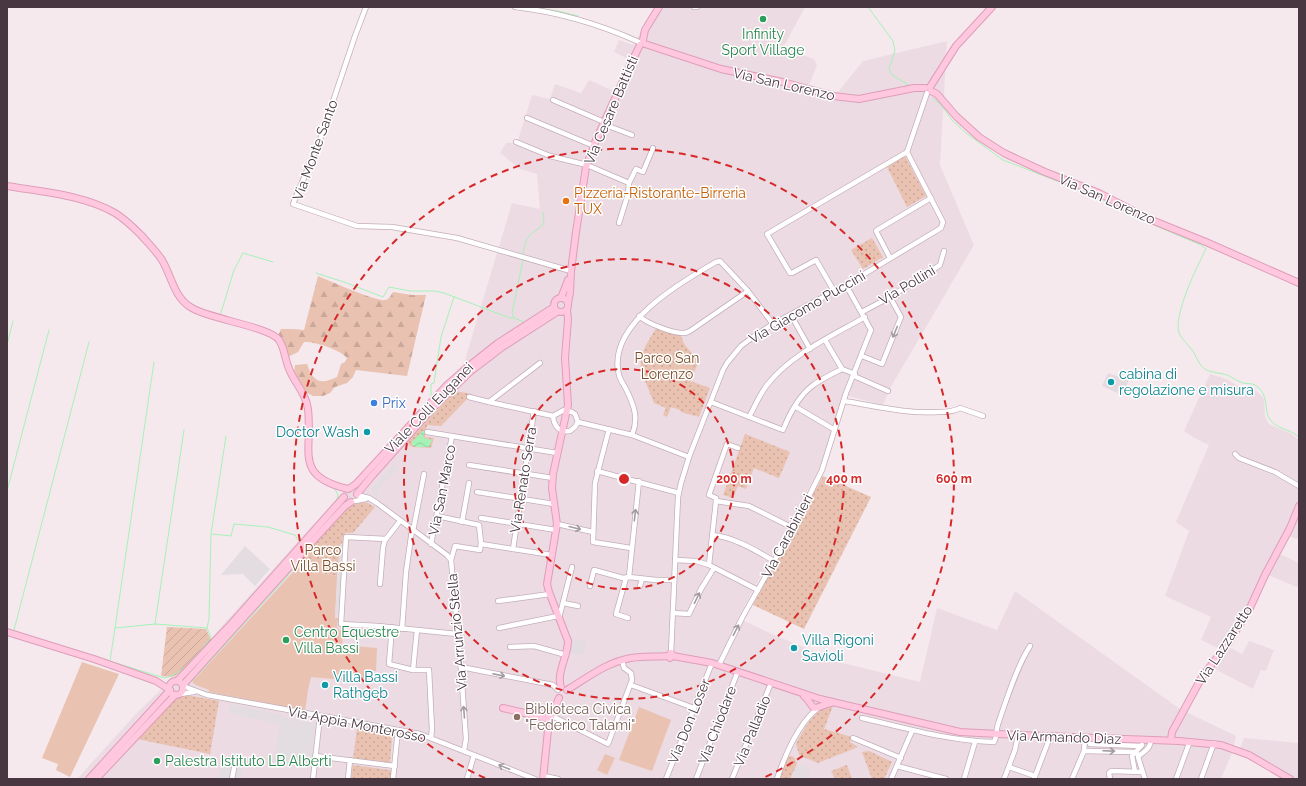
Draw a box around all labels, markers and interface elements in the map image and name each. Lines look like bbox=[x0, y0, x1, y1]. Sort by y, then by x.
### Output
marker: Infinity Sport Village bbox=[758, 14, 768, 24]
place label: Infinity Sport Village bbox=[722, 26, 804, 58]
street label: Via Cesare Battisti bbox=[581, 53, 641, 167]
street label: Via San Lorenzo bbox=[731, 64, 837, 104]
street label: Via Monte Santo bbox=[289, 98, 341, 202]
street label: Via San Lorenzo bbox=[1056, 171, 1158, 227]
place label: Pizzeria-Ristorante-Birreria TUX bbox=[574, 185, 746, 217]
marker: Pizzeria-Ristorante-Birreria TUX bbox=[561, 196, 571, 206]
street label: Via Pollini bbox=[876, 262, 938, 308]
street label: Via Giacomo Puccini bbox=[746, 267, 868, 347]
one-way arrow bbox=[890, 325, 898, 337]
park label: Parco San Lorenzo bbox=[635, 350, 699, 382]
street label: Viale Colli Euganei bbox=[381, 359, 477, 457]
place label: cabina di regolazione e misura bbox=[1119, 366, 1254, 398]
marker: cabina di regolazione e misura bbox=[1106, 377, 1116, 387]
place label: Prix bbox=[382, 395, 406, 411]
marker: Prix bbox=[369, 398, 379, 408]
place label: Doctor Wash bbox=[276, 424, 359, 440]
street label: Via Renato Serra bbox=[507, 426, 539, 534]
marker: Doctor Wash bbox=[362, 427, 372, 437]
street label: Via San Marco bbox=[425, 443, 459, 537]
centre of rings bbox=[617, 472, 631, 486]
text: 200 m bbox=[716, 472, 752, 486]
text: 400 m bbox=[826, 472, 862, 486]
text: 600 m bbox=[936, 472, 972, 486]
street label: Via Carabinieri bbox=[758, 491, 816, 581]
one-way arrow bbox=[631, 508, 639, 521]
one-way arrow bbox=[569, 524, 582, 532]
park label: Parco Villa Bassi bbox=[291, 542, 355, 574]
street label: Via Arrunzio Stella bbox=[444, 573, 470, 691]
one-way arrow bbox=[694, 592, 701, 604]
street label: Via Lazzaretto bbox=[1192, 602, 1256, 688]
place label: Centro Equestre Villa Bassi bbox=[294, 624, 399, 656]
one-way arrow bbox=[733, 624, 740, 636]
place label: Villa Rigoni Savioli bbox=[802, 632, 874, 664]
marker: Centro Equestre Villa Bassi bbox=[281, 635, 291, 645]
marker: Villa Rigoni Savioli bbox=[789, 643, 799, 653]
place label: Villa Bassi Rathgeb bbox=[333, 669, 398, 701]
one-way arrow bbox=[493, 671, 506, 679]
street label: Via Don Loser bbox=[665, 676, 713, 766]
marker: Villa Bassi Rathgeb bbox=[320, 680, 330, 690]
street label: Via Chiodare bbox=[695, 684, 739, 766]
street label: Via Palladio bbox=[730, 693, 774, 769]
place label: Biblioteca Civica "Federico Talami" bbox=[525, 701, 635, 733]
street label: Via Appia Monterosso bbox=[286, 703, 428, 745]
one-way arrow bbox=[461, 706, 468, 719]
marker: Biblioteca Civica "Federico Talami" bbox=[512, 712, 522, 722]
street label: Via Armando Diaz bbox=[1006, 727, 1122, 747]
one-way arrow bbox=[1102, 748, 1115, 755]
place label: Palestra Istituto LB Alberti bbox=[165, 753, 332, 769]
marker: Palestra Istituto LB Alberti bbox=[152, 756, 162, 766]
one-way arrow bbox=[499, 763, 511, 770]

